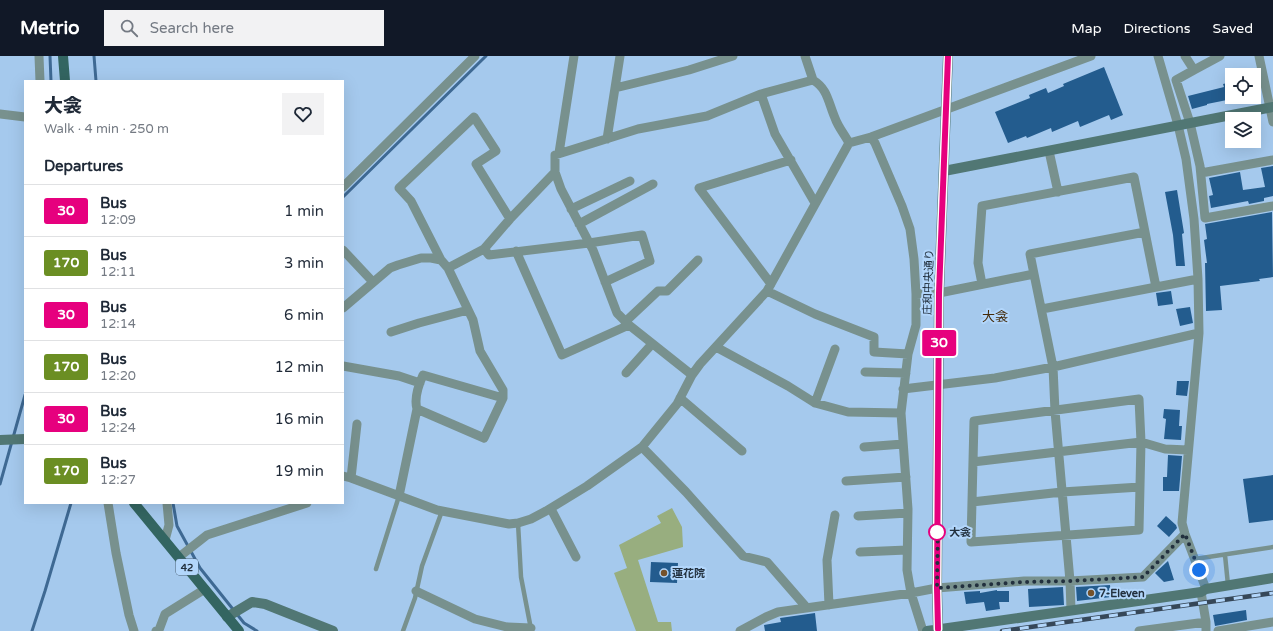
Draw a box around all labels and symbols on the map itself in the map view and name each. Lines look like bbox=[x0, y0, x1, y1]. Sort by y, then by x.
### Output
street label: 庄和中央通り bbox=[921, 249, 936, 315]
district label: 大衾 bbox=[982, 309, 1008, 325]
line badge: 30 bbox=[921, 330, 957, 356]
marker: 大衾 bbox=[928, 523, 946, 541]
place label: 大衾 bbox=[949, 526, 971, 539]
road number: 42 bbox=[176, 559, 198, 575]
your location bbox=[1189, 560, 1209, 580]
place label: 蓮花院 bbox=[672, 567, 705, 580]
marker: 蓮花院 bbox=[659, 568, 669, 578]
place label: 7-Eleven bbox=[1099, 587, 1145, 600]
marker: 7-Eleven bbox=[1086, 588, 1096, 598]

